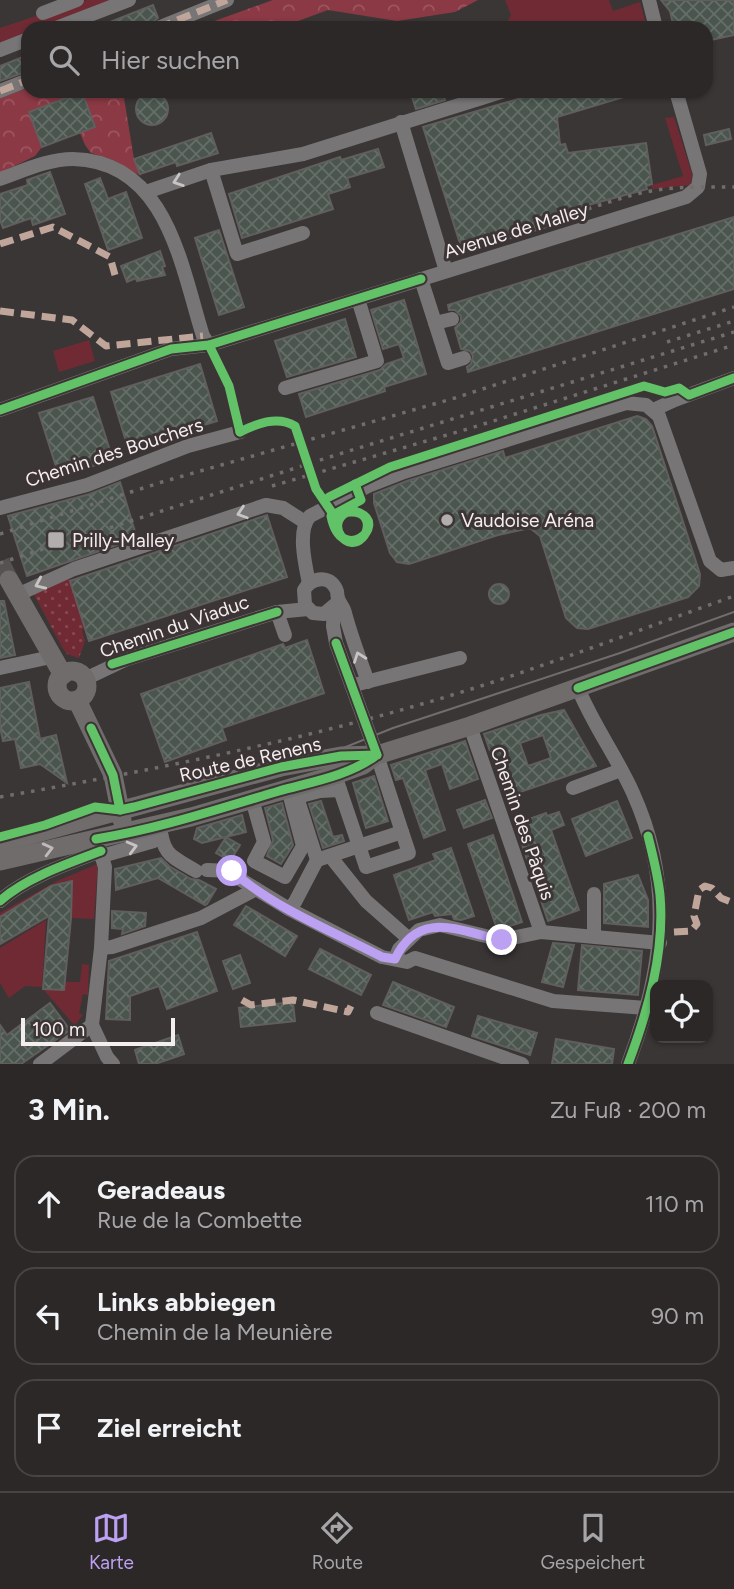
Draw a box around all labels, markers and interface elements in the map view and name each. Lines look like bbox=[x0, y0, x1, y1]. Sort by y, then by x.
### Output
search box bbox=[21, 21, 713, 98]
icon: search bbox=[45, 41, 83, 79]
text: Hier suchen bbox=[101, 44, 240, 76]
one-way arrow bbox=[173, 173, 185, 187]
street label: Avenue de Malley bbox=[441, 198, 591, 263]
street label: Chemin des Bouchers bbox=[22, 413, 206, 492]
one-way arrow bbox=[237, 505, 249, 519]
place label: Vaudoise Aréna bbox=[461, 509, 594, 532]
marker: Vaudoise Aréna bbox=[439, 512, 455, 528]
place label: Prilly-Malley bbox=[72, 529, 174, 552]
marker: Prilly-Malley bbox=[46, 530, 66, 550]
one-way arrow bbox=[34, 576, 47, 590]
street label: Chemin du Viaduc bbox=[97, 590, 252, 663]
one-way arrow bbox=[353, 651, 367, 663]
street label: Route de Renens bbox=[177, 732, 323, 787]
street label: Chemin des Pâquis bbox=[485, 743, 560, 903]
one-way arrow bbox=[126, 841, 138, 856]
one-way arrow bbox=[42, 843, 54, 857]
route start bbox=[216, 855, 247, 886]
route end bbox=[486, 924, 517, 955]
map controls bbox=[650, 980, 713, 1043]
button: locate bbox=[650, 980, 713, 1043]
scale bar bbox=[21, 1015, 175, 1047]
text: 100 m bbox=[32, 1018, 85, 1041]
text: 3 Min. bbox=[28, 1091, 110, 1128]
text: Zu Fuß · 200 m bbox=[550, 1096, 706, 1124]
text: Geradeaus bbox=[97, 1174, 225, 1206]
icon: ahead bbox=[30, 1185, 68, 1223]
text: 110 m bbox=[645, 1190, 704, 1218]
text: Rue de la Combette bbox=[97, 1206, 302, 1234]
text: Links abbiegen bbox=[97, 1286, 276, 1318]
icon: left bbox=[30, 1297, 68, 1335]
text: 90 m bbox=[651, 1302, 704, 1330]
text: Chemin de la Meunière bbox=[97, 1318, 333, 1346]
icon: arrive bbox=[30, 1409, 68, 1447]
text: Ziel erreicht bbox=[97, 1412, 242, 1444]
tab: Karte bbox=[89, 1509, 134, 1574]
tab: Route bbox=[312, 1509, 363, 1574]
tab: Gespeichert bbox=[541, 1509, 645, 1574]

